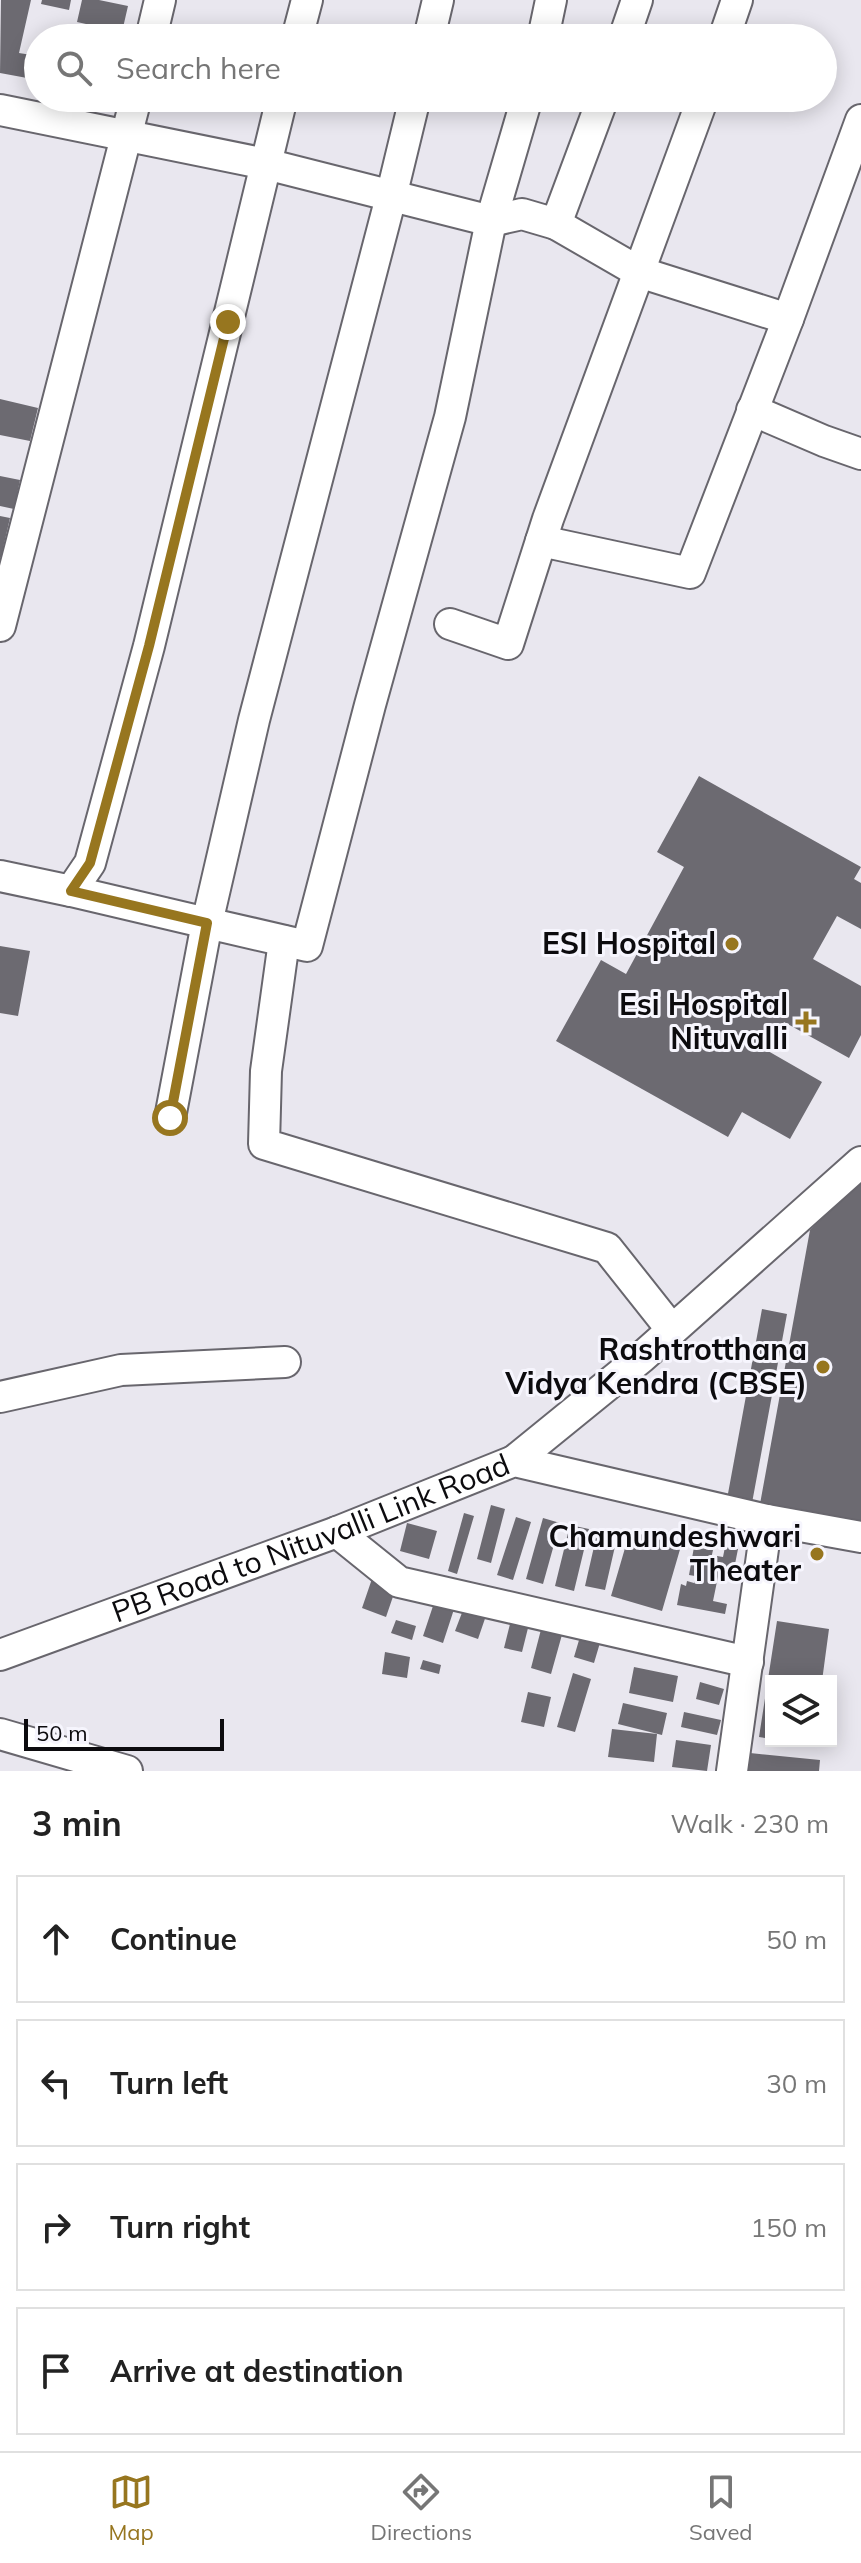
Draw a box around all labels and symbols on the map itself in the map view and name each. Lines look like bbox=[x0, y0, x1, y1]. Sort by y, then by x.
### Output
route end bbox=[210, 304, 246, 340]
place label: ESI Hospital bbox=[542, 924, 716, 962]
marker: ESI Hospital bbox=[723, 935, 741, 953]
place label: Esi Hospital Nituvalli bbox=[619, 985, 788, 1057]
marker: Esi Hospital Nituvalli bbox=[795, 1011, 817, 1033]
route start bbox=[152, 1100, 188, 1136]
place label: Rashtrotthana Vidya Kendra (CBSE) bbox=[504, 1330, 807, 1402]
marker: Rashtrotthana Vidya Kendra (CBSE) bbox=[814, 1358, 832, 1376]
street label: PB Road to Nituvalli Link Road bbox=[106, 1445, 515, 1631]
place label: Chamundeshwari Theater bbox=[548, 1517, 801, 1589]
marker: Chamundeshwari Theater bbox=[808, 1545, 826, 1563]
scale bar bbox=[24, 1715, 224, 1751]

